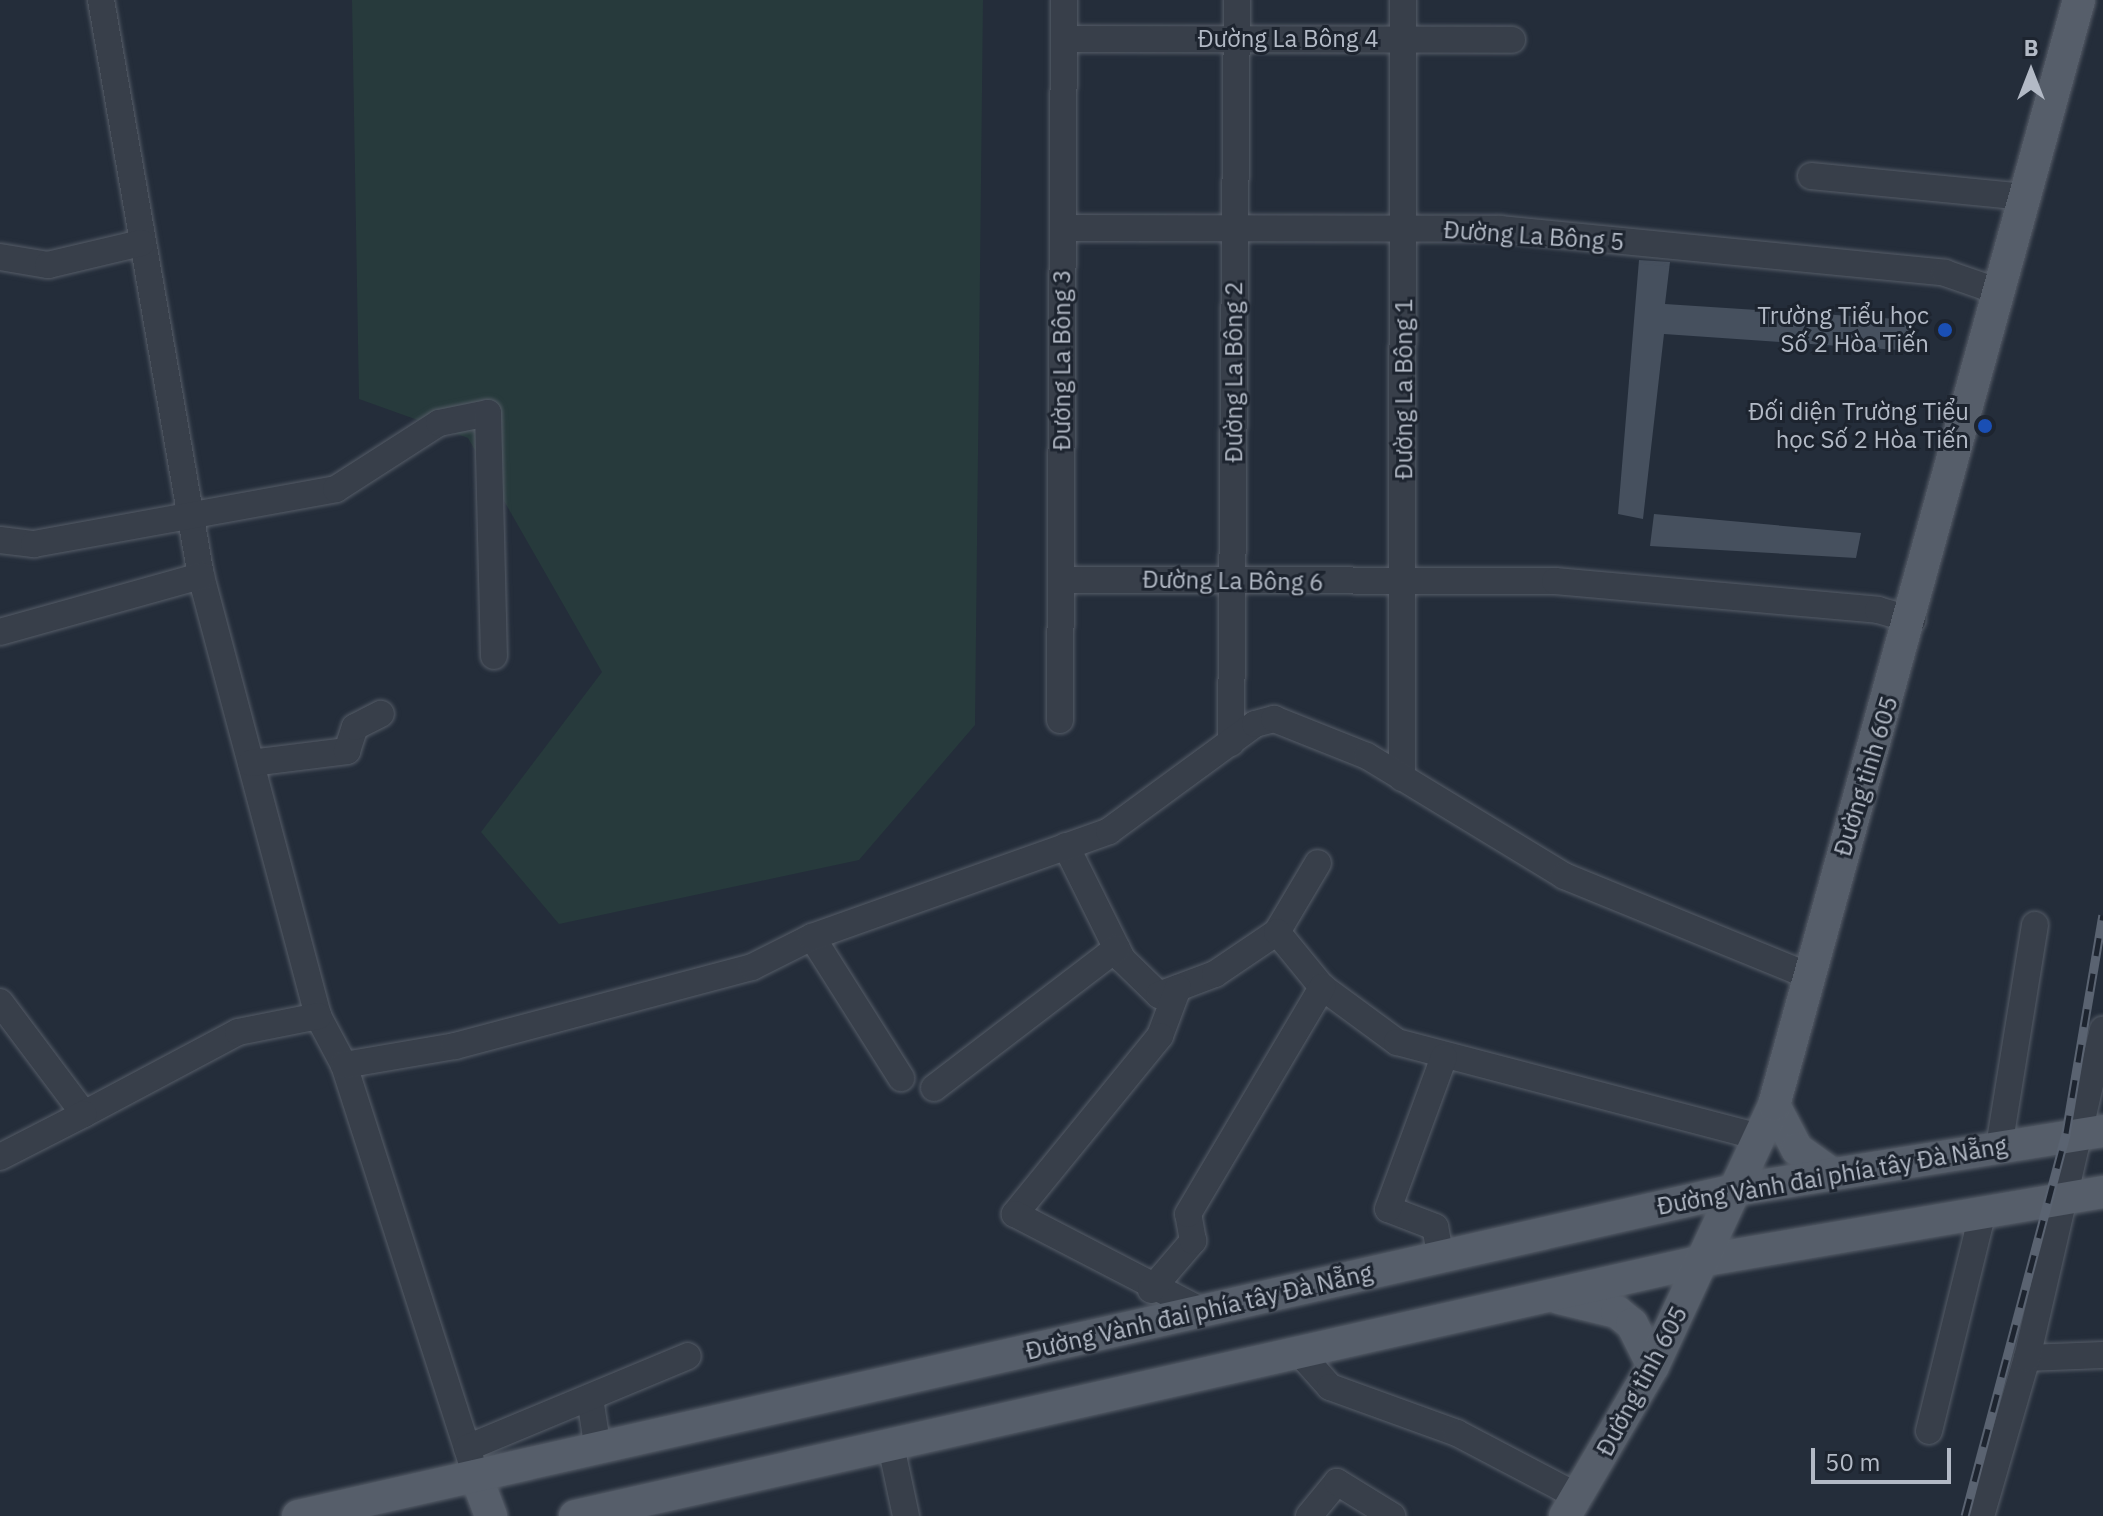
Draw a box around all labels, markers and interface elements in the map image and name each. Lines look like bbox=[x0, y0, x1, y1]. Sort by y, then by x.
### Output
street label: Đường La Bông 4 bbox=[1197, 25, 1379, 53]
north arrow bbox=[1991, 32, 2071, 112]
text: B bbox=[2024, 33, 2038, 62]
street label: Đường La Bông 5 bbox=[1443, 215, 1625, 257]
street label: Đường La Bông 3 bbox=[1048, 269, 1076, 451]
street label: Đường La Bông 2 bbox=[1220, 281, 1248, 463]
street label: Đường La Bông 1 bbox=[1390, 298, 1418, 480]
place label: Trường Tiểu học Số 2 Hòa Tiến bbox=[1757, 302, 1929, 358]
marker: Trường Tiểu học Số 2 Hòa Tiến bbox=[1936, 321, 1954, 339]
place label: Đối diện Trường Tiểu học Số 2 Hòa Tiến bbox=[1748, 398, 1969, 454]
marker: Đối diện Trường Tiểu học Số 2 Hòa Tiến bbox=[1976, 417, 1994, 435]
street label: Đường La Bông 6 bbox=[1142, 565, 1324, 597]
street label: Đường tỉnh 605 bbox=[1828, 693, 1904, 859]
street label: Đường Vành đai phía tây Đà Nẵng bbox=[1655, 1131, 2009, 1221]
street label: Đường Vành đai phía tây Đà Nẵng bbox=[1023, 1258, 1375, 1366]
street label: Đường tỉnh 605 bbox=[1590, 1301, 1694, 1461]
scale bar bbox=[1815, 1432, 1955, 1482]
text: 50 m bbox=[1825, 1446, 1880, 1478]

